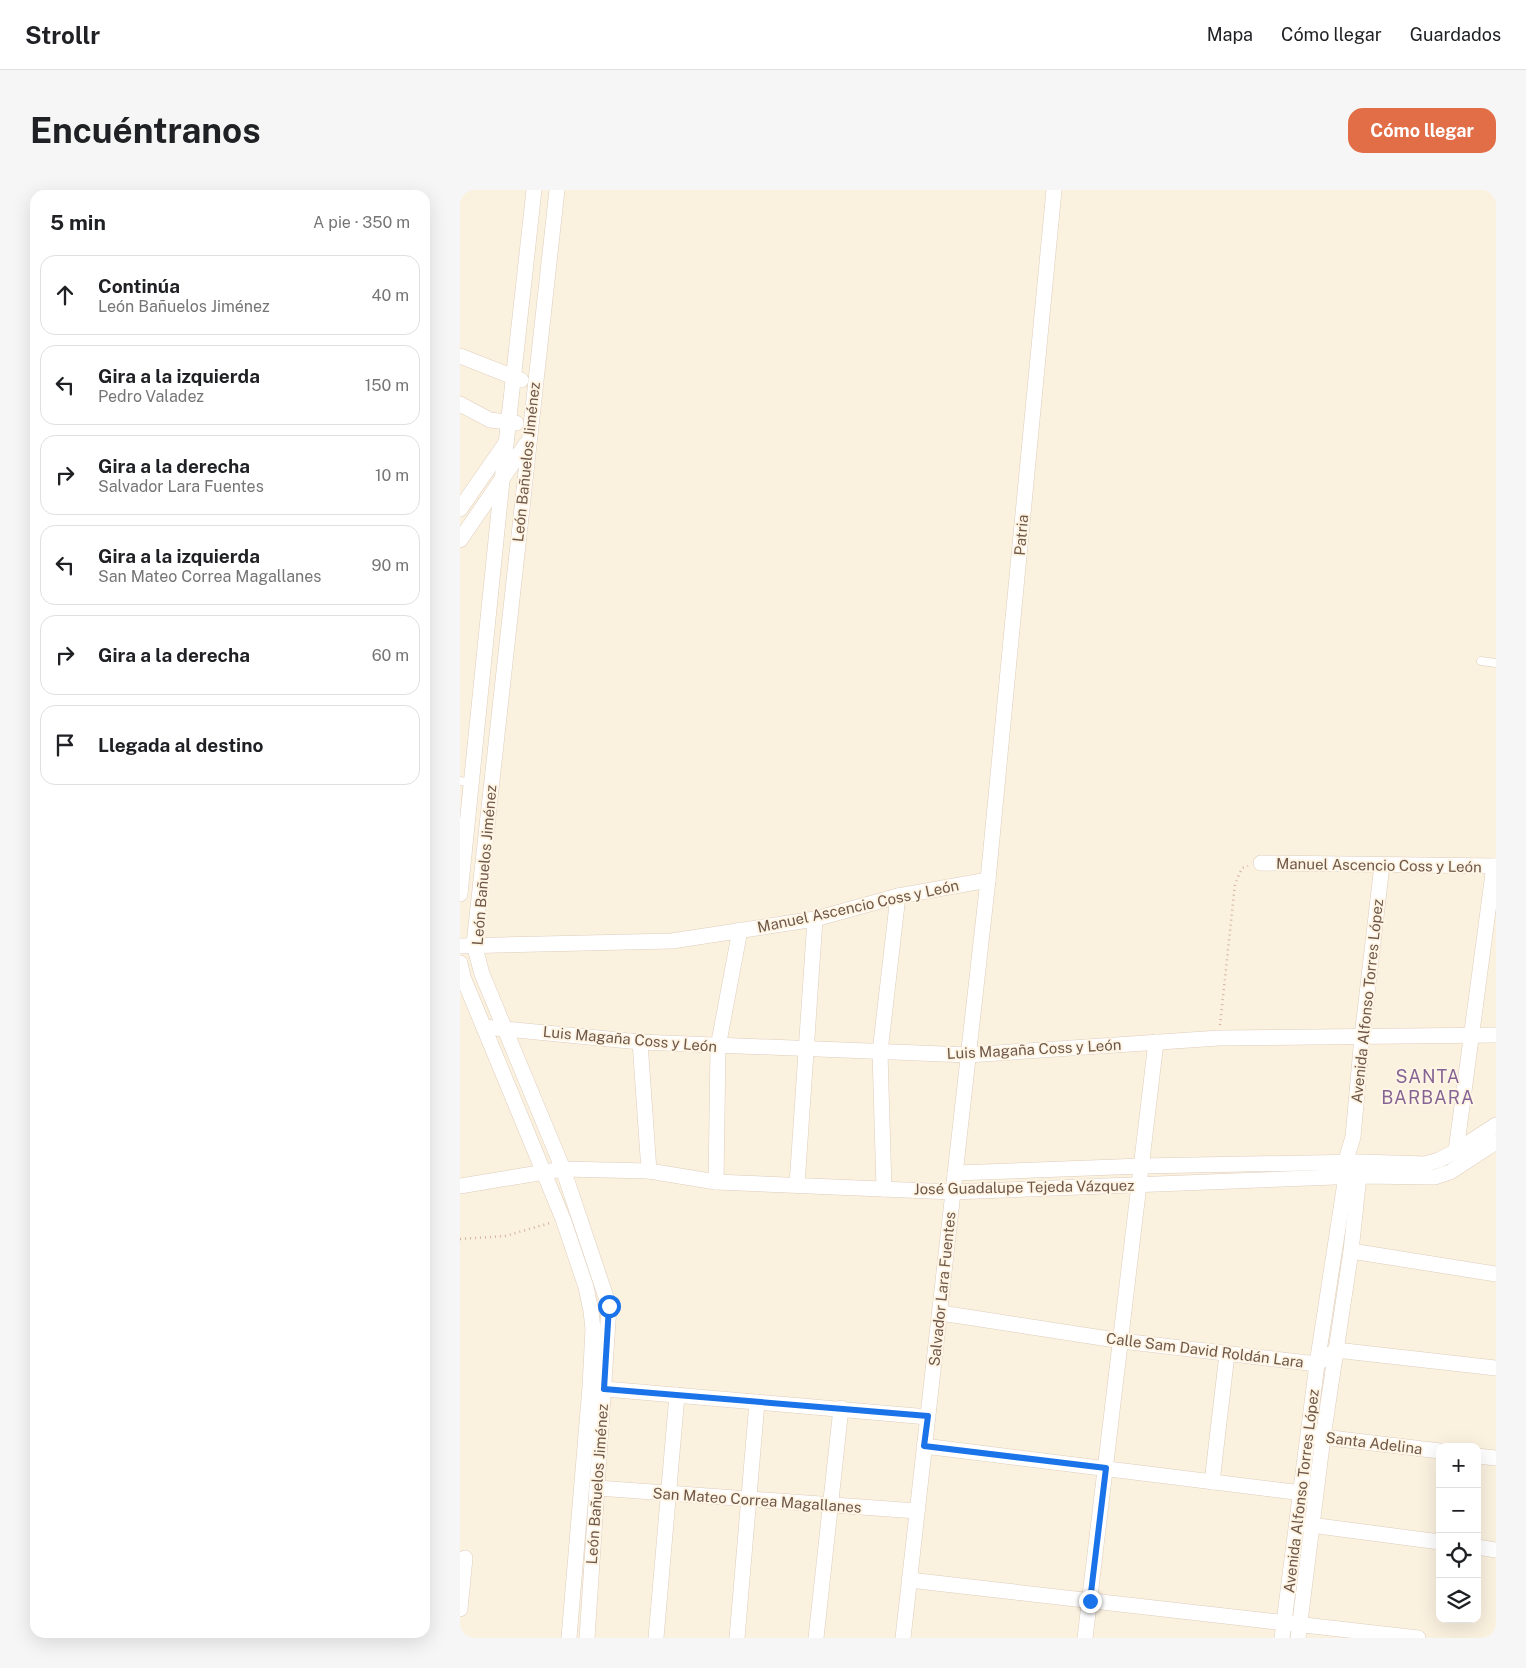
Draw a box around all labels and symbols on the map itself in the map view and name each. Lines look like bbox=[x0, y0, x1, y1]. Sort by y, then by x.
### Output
street label: León Bañuelos Jiménez bbox=[509, 381, 543, 543]
street label: Patria bbox=[1011, 514, 1031, 556]
street label: León Bañuelos Jiménez bbox=[469, 784, 499, 946]
street label: Manuel Ascencio Coss y León bbox=[1276, 855, 1482, 875]
street label: Manuel Ascencio Coss y León bbox=[756, 876, 960, 936]
street label: Avenida Alfonso Torres López bbox=[1348, 898, 1386, 1104]
street label: Luis Magaña Coss y León bbox=[542, 1023, 718, 1055]
street label: Luis Magaña Coss y León bbox=[946, 1036, 1122, 1062]
district label: SANTA BARBARA bbox=[1381, 1066, 1475, 1108]
street label: José Guadalupe Tejeda Vázquez bbox=[914, 1177, 1134, 1197]
street label: Salvador Lara Fuentes bbox=[925, 1211, 959, 1367]
route start bbox=[598, 1295, 621, 1318]
street label: Calle Sam David Roldán Lara bbox=[1105, 1329, 1305, 1371]
street label: Avenida Alfonso Torres López bbox=[1280, 1388, 1322, 1594]
street label: León Bañuelos Jiménez bbox=[583, 1403, 611, 1565]
street label: Santa Adelina bbox=[1325, 1429, 1423, 1457]
street label: San Mateo Correa Magallanes bbox=[652, 1484, 862, 1516]
route end bbox=[1079, 1590, 1102, 1613]

